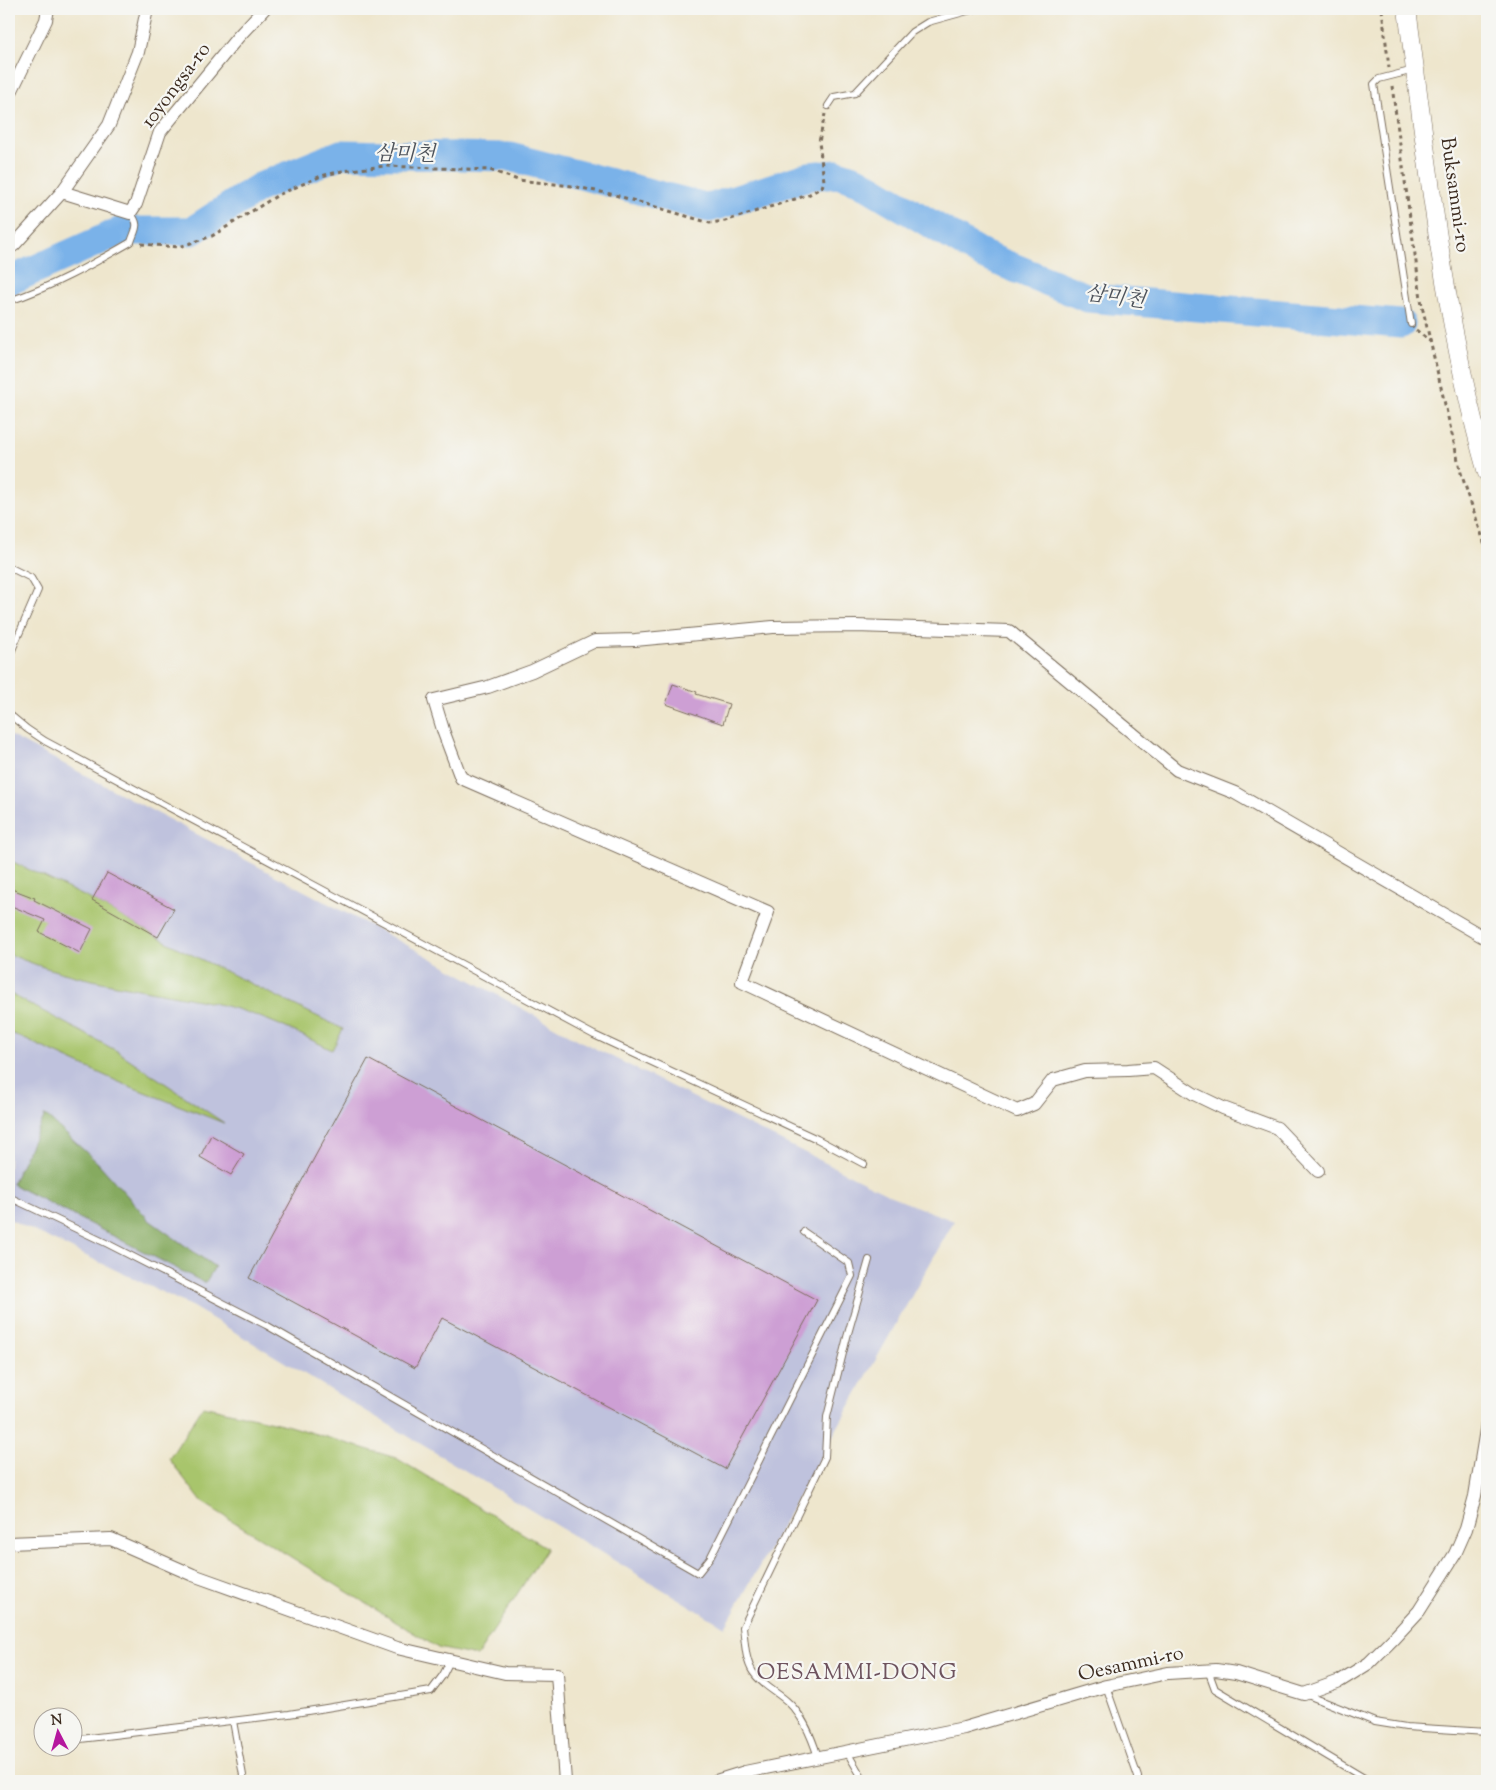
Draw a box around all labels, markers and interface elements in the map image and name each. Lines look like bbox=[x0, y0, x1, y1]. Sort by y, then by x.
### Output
street label: 10yongsa-ro bbox=[135, 37, 219, 135]
street label: Buksammi-ro bbox=[1432, 136, 1476, 255]
water label: 삼미천 bbox=[374, 139, 437, 171]
water label: 삼미천 bbox=[1083, 279, 1149, 317]
street label: Oesammi-ro bbox=[1075, 1640, 1187, 1690]
district label: OESAMMI-DONG bbox=[757, 1658, 957, 1690]
north arrow bbox=[32, 1708, 82, 1758]
text: N bbox=[50, 1711, 63, 1732]

